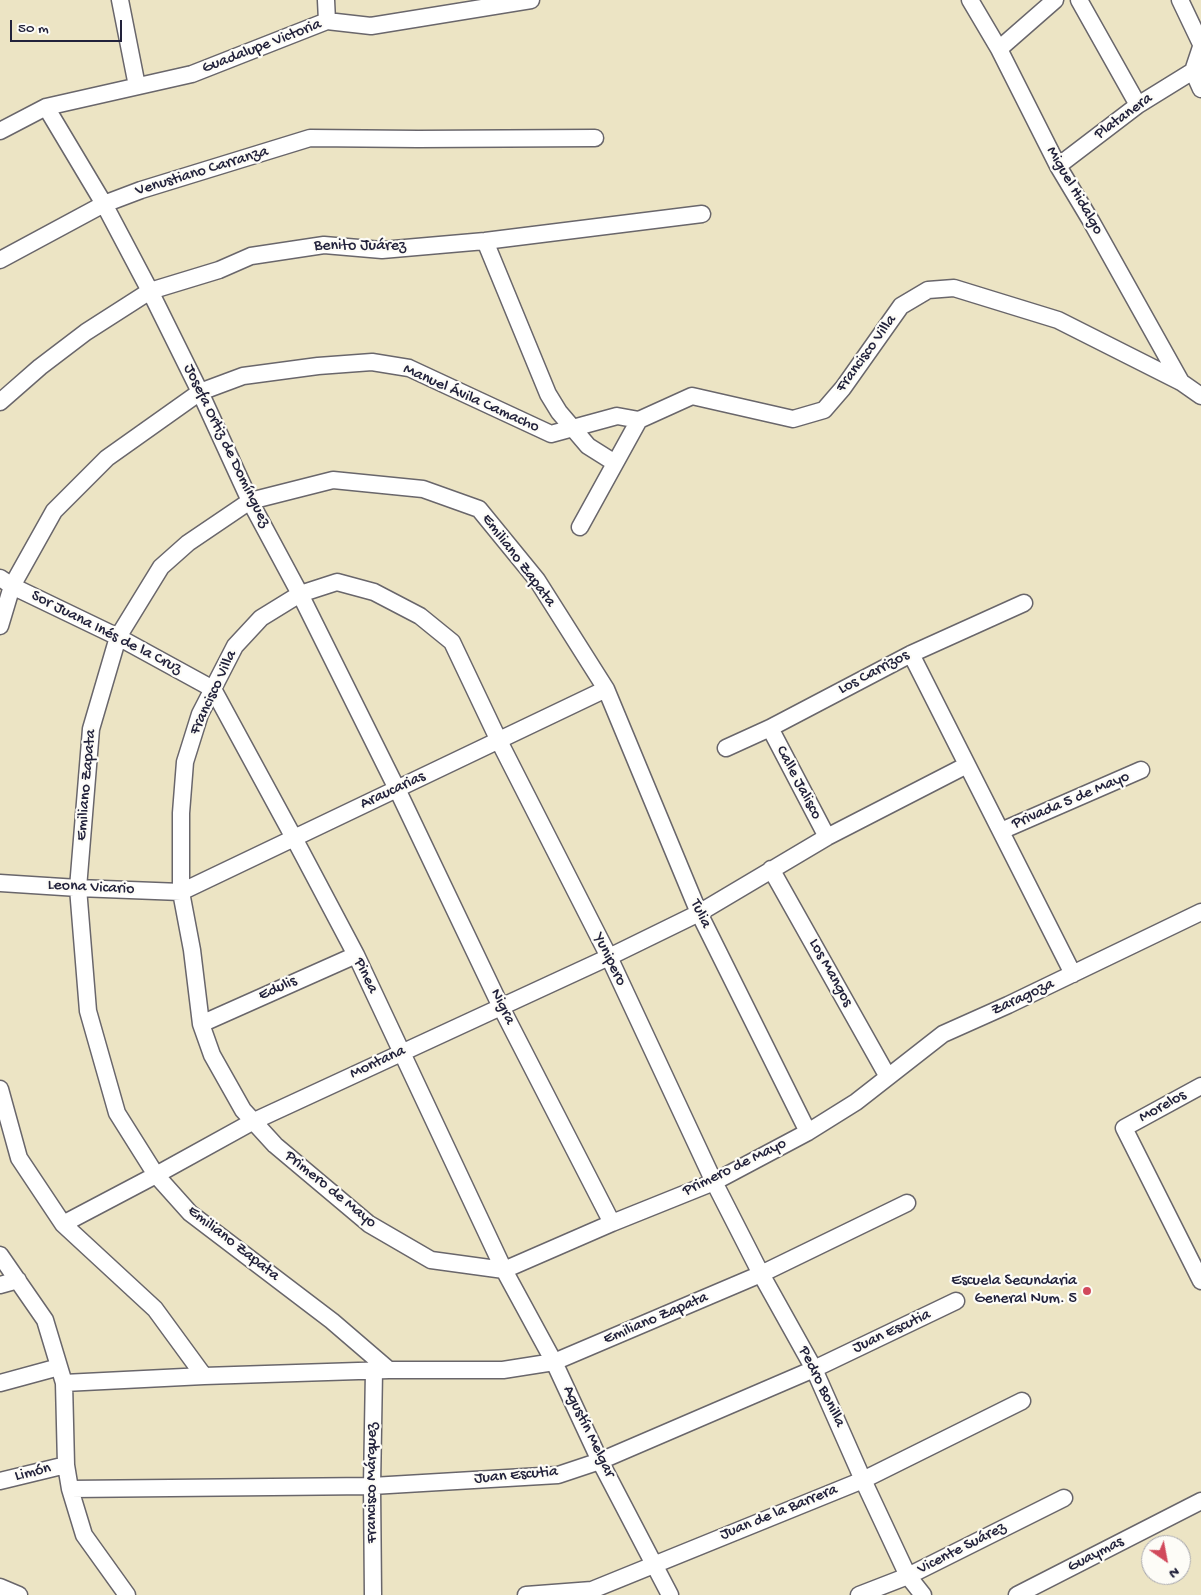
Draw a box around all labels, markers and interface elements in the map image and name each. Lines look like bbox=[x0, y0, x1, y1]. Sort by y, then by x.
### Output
scale bar bbox=[12, 10, 125, 42]
street label: Guadalupe Victoria bbox=[200, 15, 324, 79]
text: 50 m bbox=[18, 20, 49, 38]
street label: Platanera bbox=[1091, 90, 1157, 144]
street label: Venustiano Carranza bbox=[133, 143, 271, 201]
street label: Miguel Hidalgo bbox=[1041, 144, 1107, 238]
street label: Benito Juárez bbox=[314, 237, 406, 257]
street label: Francisco Villa bbox=[832, 312, 902, 396]
street label: Manuel Ávila Camacho bbox=[400, 360, 542, 438]
street label: Josefa Ortiz de Domínguez bbox=[178, 361, 274, 531]
street label: Emiliano Zapata bbox=[477, 511, 559, 611]
street label: Sor Juana Inés de la Cruz bbox=[28, 587, 184, 679]
street label: Los Carrizos bbox=[835, 646, 913, 700]
street label: Francisco Villa bbox=[186, 648, 242, 738]
street label: Emiliano Zapata bbox=[73, 728, 101, 842]
street label: Calle Jalisco bbox=[771, 743, 825, 823]
street label: Araucarias bbox=[357, 768, 429, 814]
street label: Privada 5 de Mayo bbox=[1009, 768, 1133, 834]
street label: Leona Vicario bbox=[47, 876, 135, 900]
street label: Tulia bbox=[685, 897, 715, 931]
street label: Yunipero bbox=[588, 931, 630, 989]
street label: Los Mangos bbox=[803, 936, 857, 1010]
street label: Pinea bbox=[348, 955, 382, 997]
street label: Edulis bbox=[256, 972, 300, 1006]
street label: Zaragoza bbox=[989, 975, 1057, 1021]
street label: Nigra bbox=[485, 986, 519, 1028]
street label: Montana bbox=[347, 1042, 409, 1084]
street label: Morelos bbox=[1136, 1086, 1190, 1128]
street label: Primero de Mayo bbox=[680, 1135, 790, 1201]
street label: Primero de Mayo bbox=[280, 1147, 380, 1233]
street label: Emiliano Zapata bbox=[183, 1202, 283, 1286]
place label: Escuela Secundaria General Num. 5 bbox=[951, 1272, 1077, 1310]
marker: Escuela Secundaria General Num. 5 bbox=[1081, 1285, 1093, 1297]
street label: Emiliano Zapata bbox=[601, 1288, 711, 1350]
street label: Juan Escutia bbox=[850, 1306, 934, 1358]
street label: Pedro Bonilla bbox=[793, 1343, 849, 1431]
street label: Agustín Melgar bbox=[557, 1383, 619, 1481]
street label: Francisco Márquez bbox=[363, 1423, 383, 1543]
street label: Limón bbox=[13, 1459, 53, 1487]
street label: Juan Escutia bbox=[473, 1463, 559, 1489]
street label: Juan de la Barrera bbox=[717, 1481, 841, 1545]
street label: Vicente Suárez bbox=[914, 1518, 1010, 1580]
street label: Guaymas bbox=[1065, 1533, 1127, 1577]
north arrow bbox=[1141, 1535, 1191, 1585]
text: N bbox=[1165, 1563, 1182, 1582]

